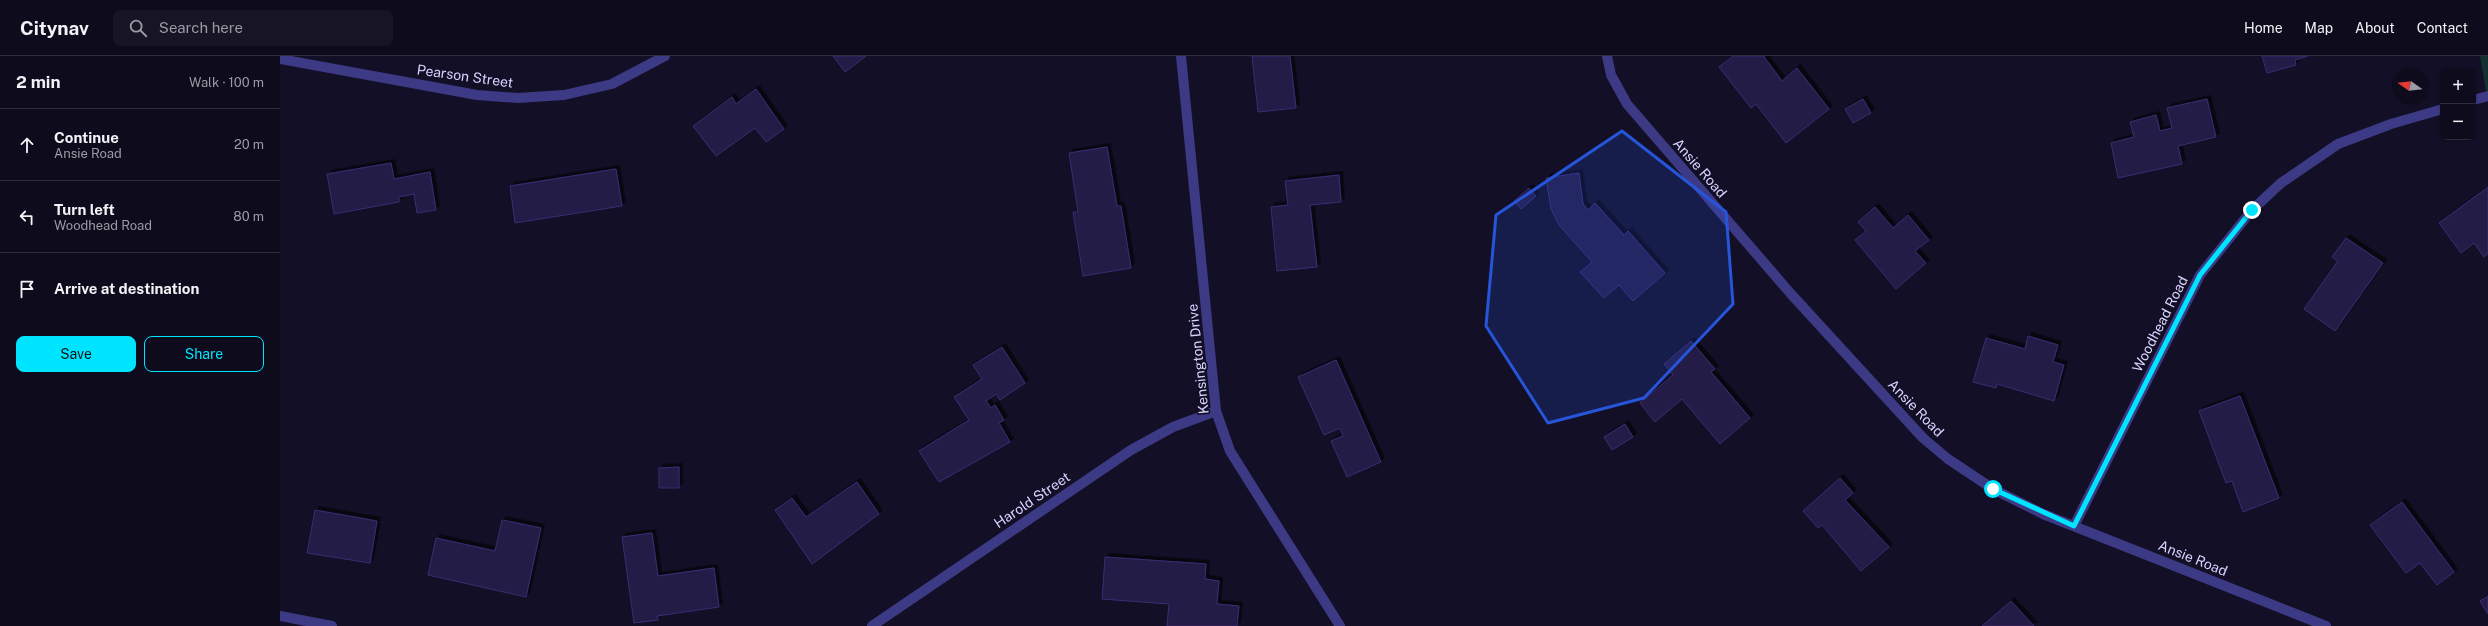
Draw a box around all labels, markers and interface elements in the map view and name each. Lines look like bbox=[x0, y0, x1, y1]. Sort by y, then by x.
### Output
search box bbox=[113, 10, 393, 46]
text: Citynav bbox=[20, 17, 89, 39]
icon: search bbox=[127, 17, 149, 39]
text: Search here bbox=[159, 19, 243, 36]
text: Home bbox=[2244, 20, 2283, 36]
text: Map bbox=[2305, 20, 2333, 36]
text: About bbox=[2355, 20, 2395, 36]
text: Contact bbox=[2417, 20, 2468, 36]
street label: Pearson Street bbox=[416, 61, 514, 91]
north arrow bbox=[2392, 68, 2428, 104]
map controls bbox=[2440, 68, 2476, 140]
button: + bbox=[2440, 68, 2476, 104]
text: 2 min bbox=[16, 72, 61, 92]
text: Walk · 100 m bbox=[189, 75, 264, 90]
button: − bbox=[2440, 104, 2476, 140]
text: Continue bbox=[54, 129, 119, 146]
icon: ahead bbox=[16, 134, 38, 156]
street label: Ansie Road bbox=[1670, 135, 1730, 201]
text: 20 m bbox=[234, 137, 264, 152]
text: Ansie Road bbox=[54, 146, 122, 161]
text: Turn left bbox=[54, 201, 115, 218]
route end bbox=[2243, 201, 2261, 219]
icon: left bbox=[16, 206, 38, 228]
text: 80 m bbox=[233, 209, 264, 224]
text: Woodhead Road bbox=[54, 218, 152, 233]
street label: Woodhead Road bbox=[2129, 273, 2191, 375]
icon: arrive bbox=[16, 278, 38, 300]
text: Arrive at destination bbox=[54, 280, 199, 297]
street label: Kensington Drive bbox=[1184, 303, 1212, 415]
button: Save bbox=[16, 336, 136, 372]
button: Share bbox=[144, 336, 264, 372]
street label: Ansie Road bbox=[1885, 376, 1947, 440]
street label: Harold Street bbox=[991, 469, 1073, 531]
route start bbox=[1984, 480, 2002, 498]
street label: Ansie Road bbox=[2156, 537, 2230, 579]

